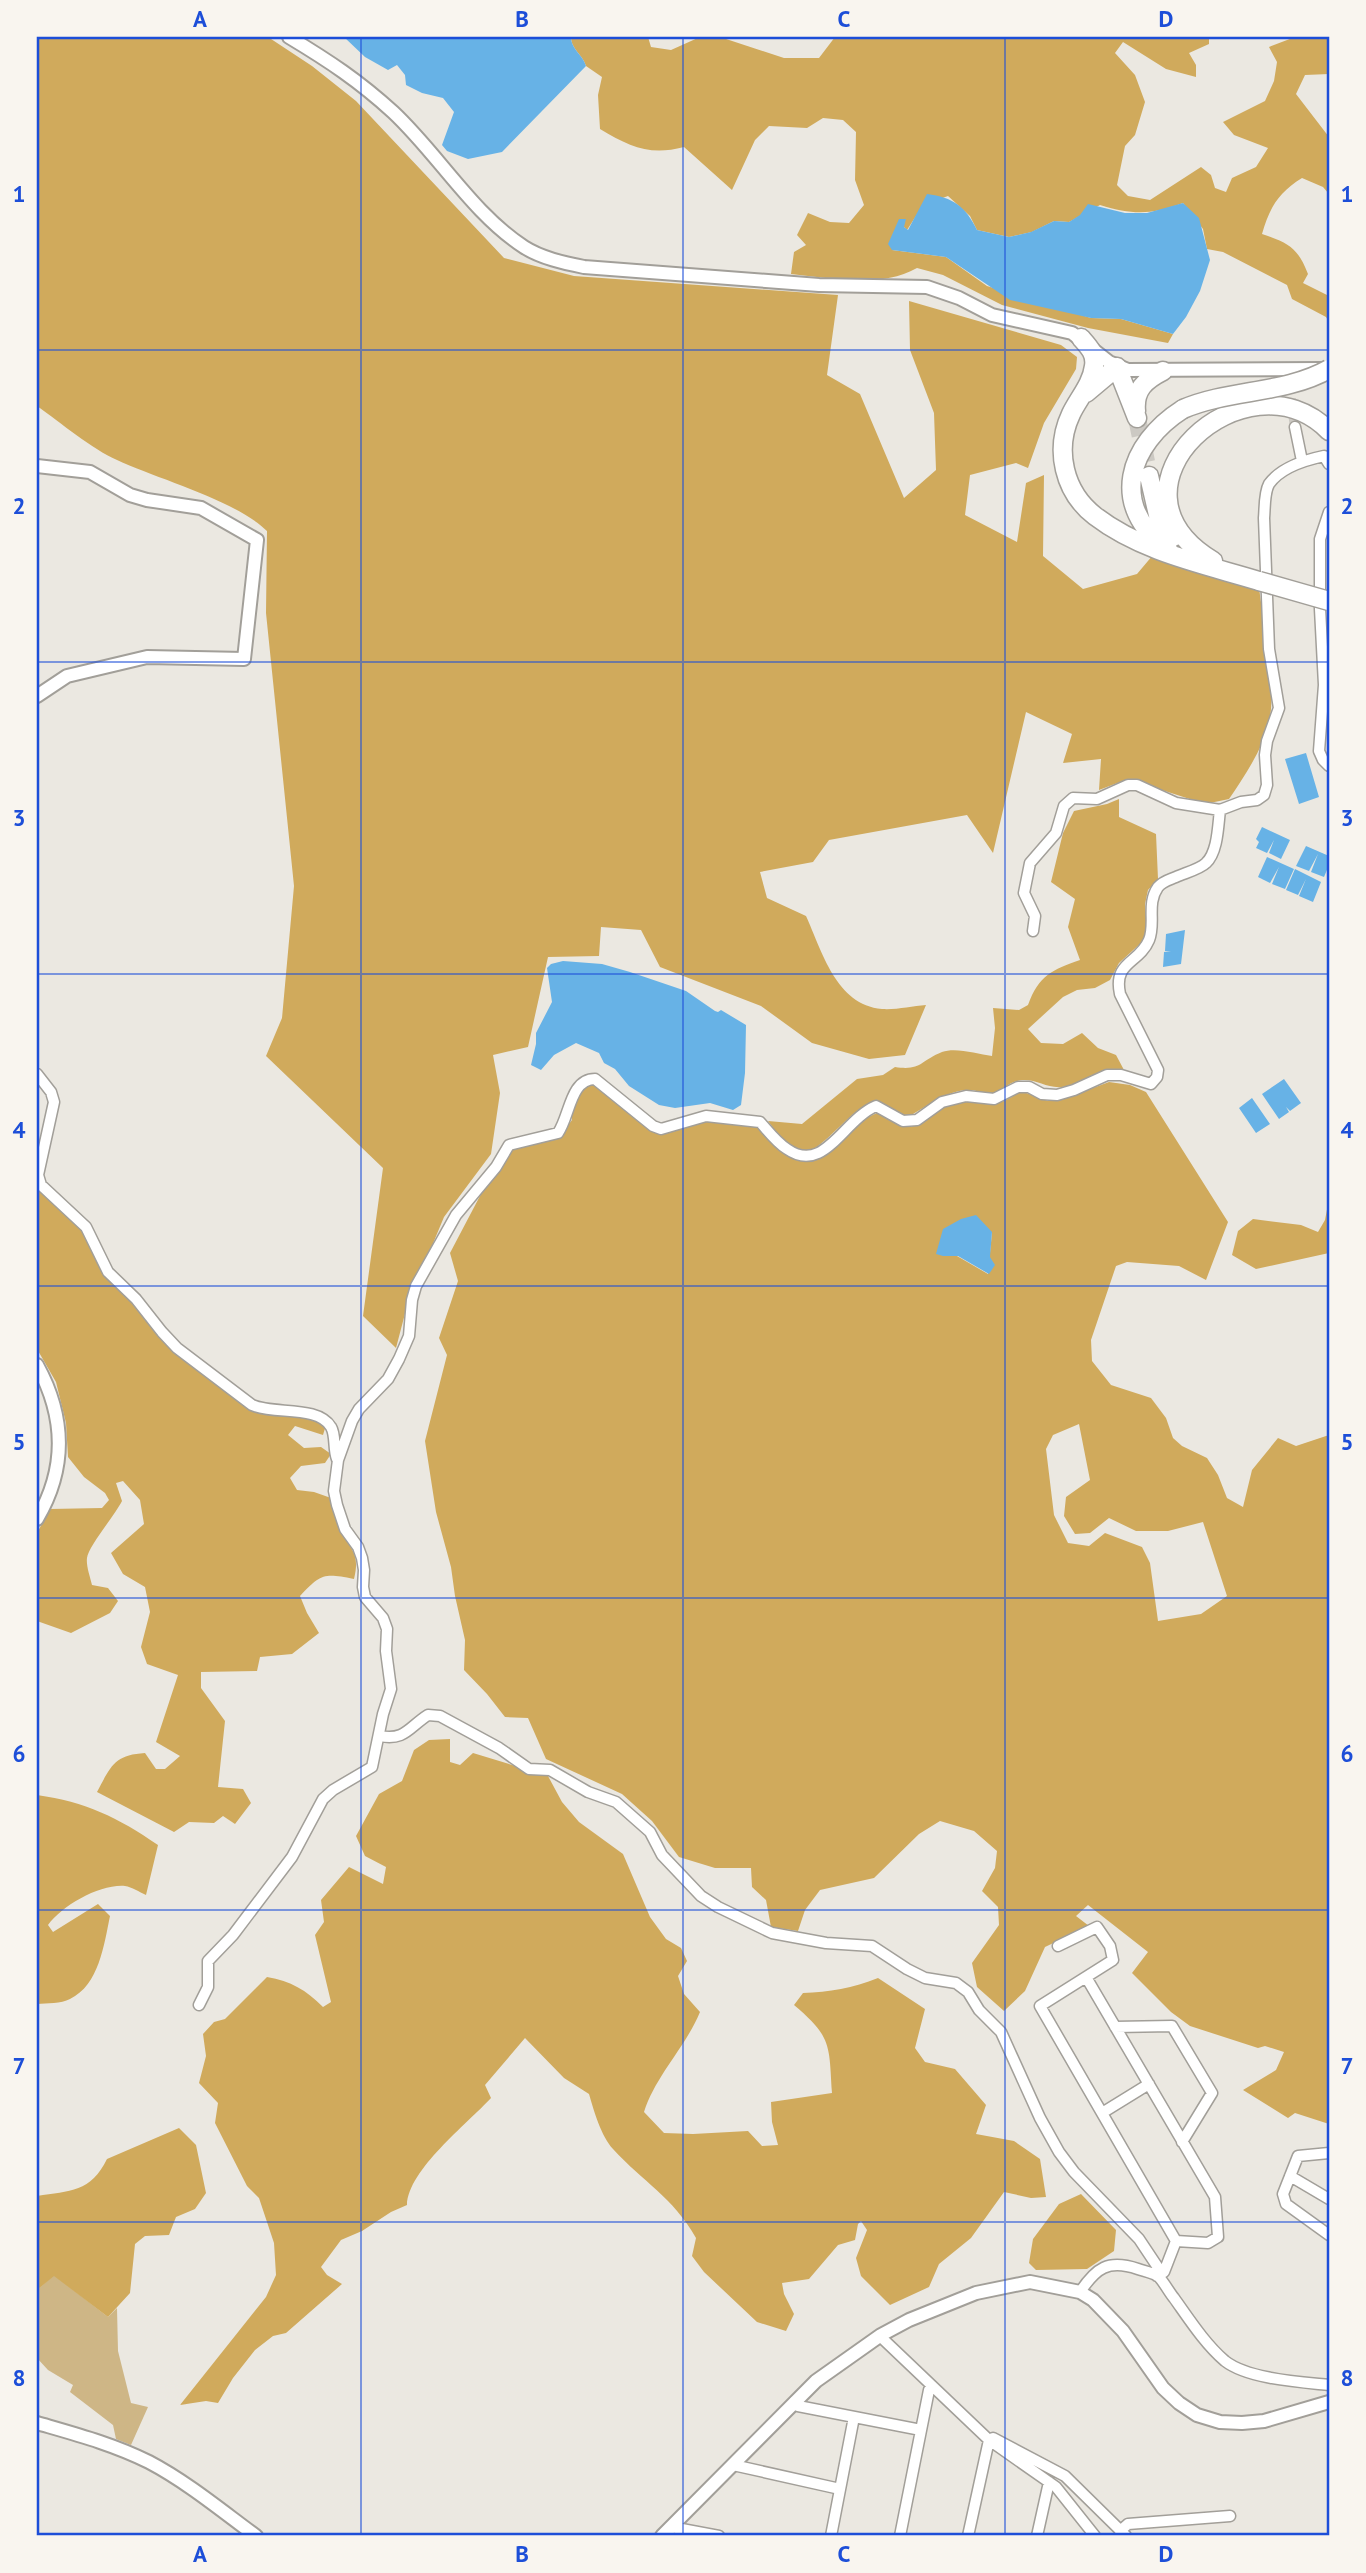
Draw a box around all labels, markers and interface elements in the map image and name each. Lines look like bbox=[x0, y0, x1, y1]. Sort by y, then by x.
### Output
text: A bbox=[193, 4, 207, 33]
text: B bbox=[515, 4, 529, 33]
text: C bbox=[838, 4, 851, 33]
text: D bbox=[1159, 4, 1173, 33]
text: 1 bbox=[12, 179, 26, 208]
text: 1 bbox=[1340, 179, 1354, 208]
text: 2 bbox=[12, 491, 26, 520]
text: 2 bbox=[1340, 491, 1354, 520]
text: 3 bbox=[12, 803, 26, 832]
text: 3 bbox=[1340, 803, 1354, 832]
text: 4 bbox=[12, 1115, 26, 1144]
text: 4 bbox=[1340, 1115, 1354, 1144]
text: 5 bbox=[12, 1427, 26, 1456]
text: 5 bbox=[1340, 1427, 1354, 1456]
text: 6 bbox=[12, 1739, 26, 1768]
text: 6 bbox=[1340, 1739, 1354, 1768]
text: 7 bbox=[12, 2051, 26, 2080]
text: 7 bbox=[1340, 2051, 1354, 2080]
text: 8 bbox=[12, 2363, 26, 2392]
text: 8 bbox=[1340, 2363, 1354, 2392]
text: A bbox=[193, 2539, 207, 2568]
text: B bbox=[515, 2539, 529, 2568]
text: C bbox=[838, 2539, 851, 2568]
text: D bbox=[1159, 2539, 1173, 2568]

